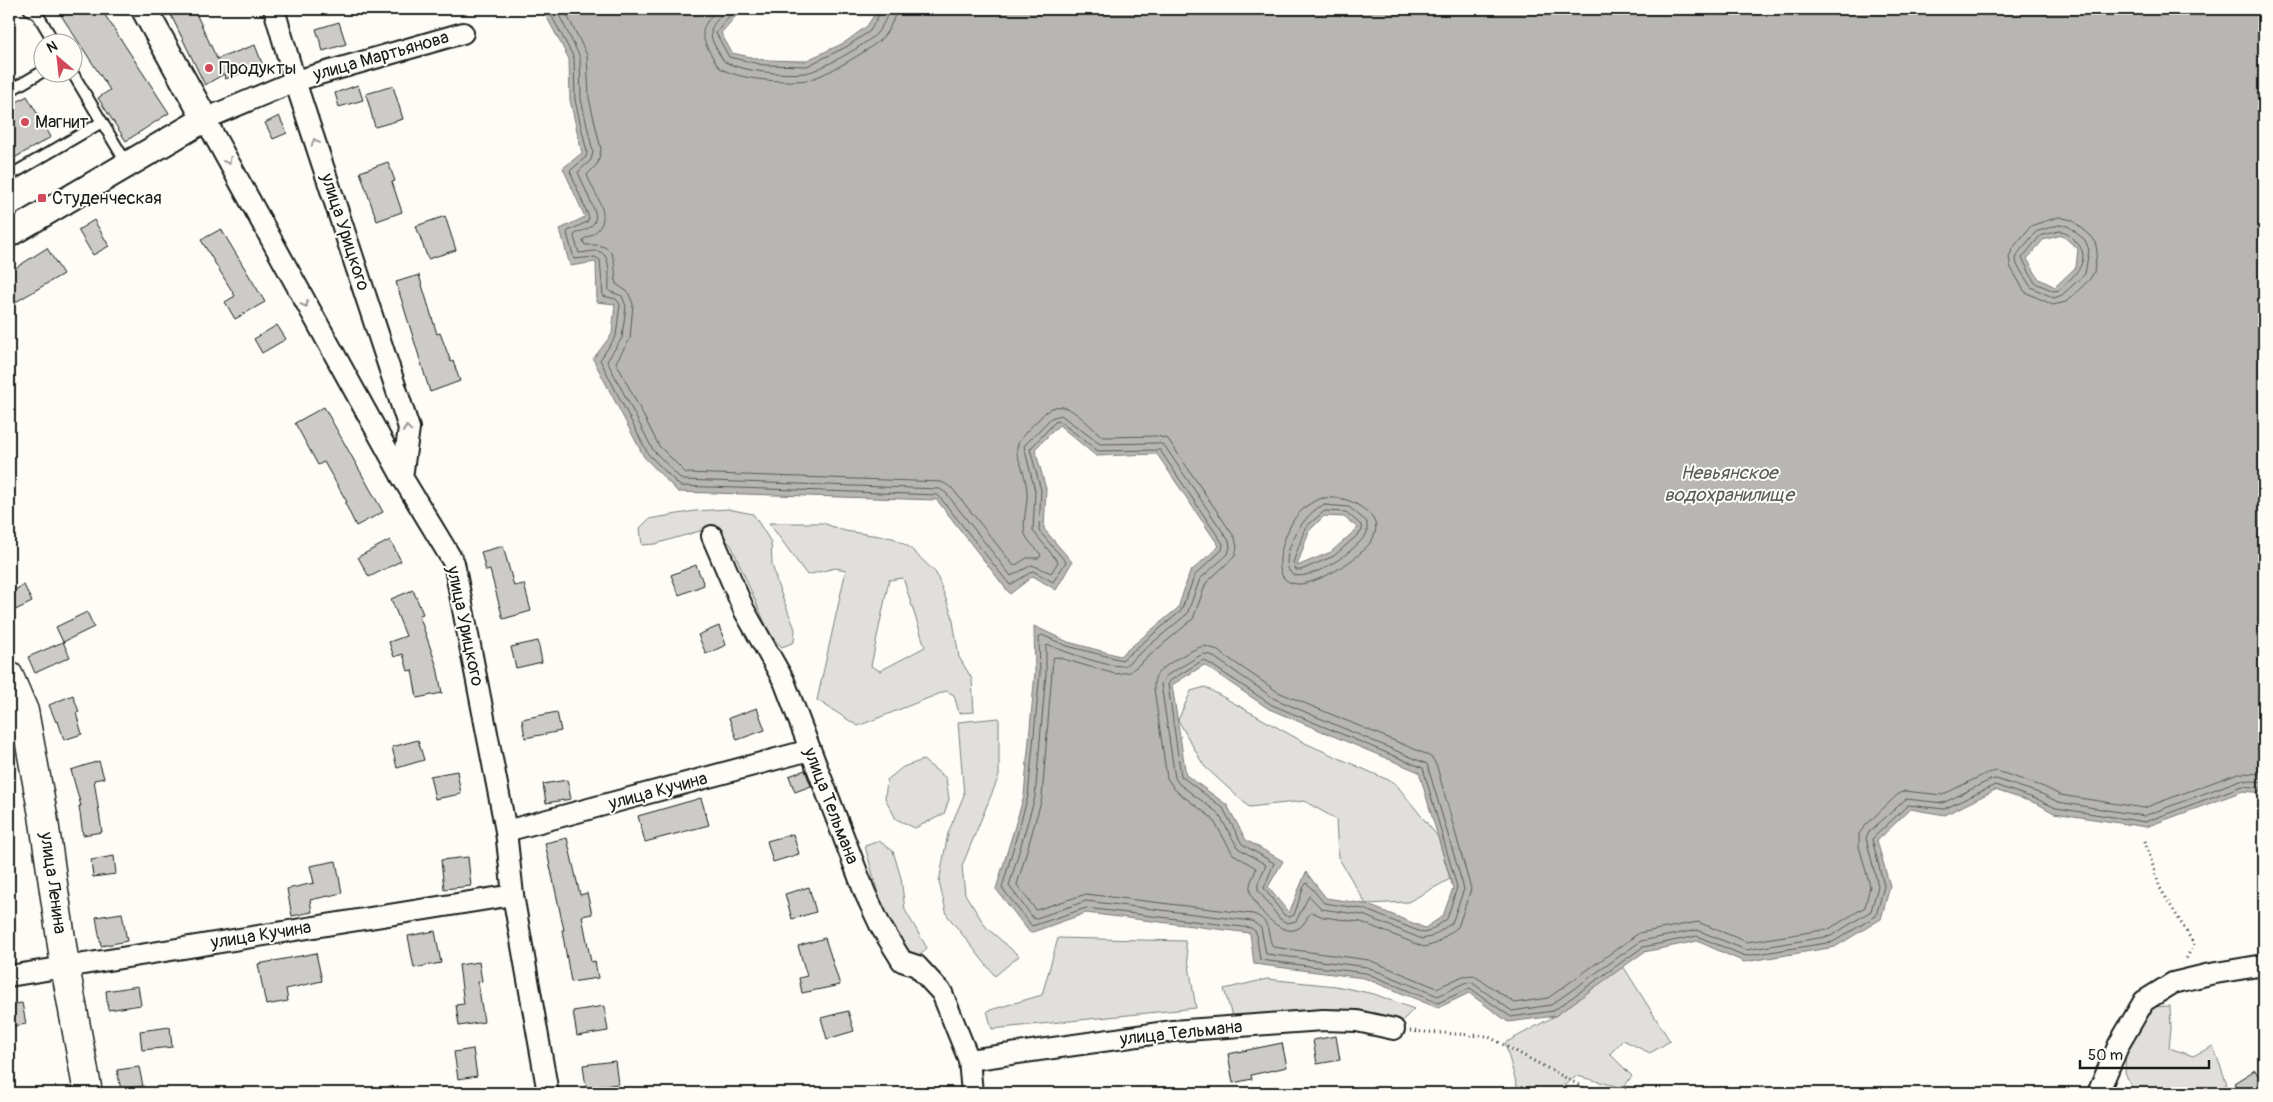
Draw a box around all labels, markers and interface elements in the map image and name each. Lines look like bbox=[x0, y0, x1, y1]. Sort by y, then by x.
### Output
street label: улица Мартьянова bbox=[309, 26, 452, 87]
north arrow bbox=[32, 32, 82, 82]
text: N bbox=[44, 37, 60, 57]
place label: Продукты bbox=[219, 57, 296, 80]
marker: Продукты bbox=[203, 62, 215, 74]
place label: Магнит bbox=[35, 111, 88, 134]
marker: Магнит bbox=[19, 116, 31, 128]
one-way arrow bbox=[311, 138, 321, 146]
one-way arrow bbox=[222, 156, 232, 165]
street label: улица Урицкого bbox=[315, 169, 375, 294]
place label: Студенческая bbox=[52, 187, 162, 210]
marker: Студенческая bbox=[36, 192, 48, 204]
one-way arrow bbox=[299, 299, 309, 308]
one-way arrow bbox=[402, 425, 413, 433]
water label: Невьянское водохранилище bbox=[1664, 461, 1795, 507]
street label: улица Урицкого bbox=[441, 563, 489, 688]
street label: улица Тельмана bbox=[798, 744, 864, 867]
street label: улица Кучина bbox=[605, 767, 710, 815]
street label: улица Ленина bbox=[34, 830, 72, 935]
street label: улица Кучина bbox=[208, 916, 313, 954]
street label: улица Тельмана bbox=[1118, 1015, 1243, 1051]
scale bar bbox=[2080, 1037, 2209, 1069]
text: 50 m bbox=[2088, 1046, 2123, 1065]

